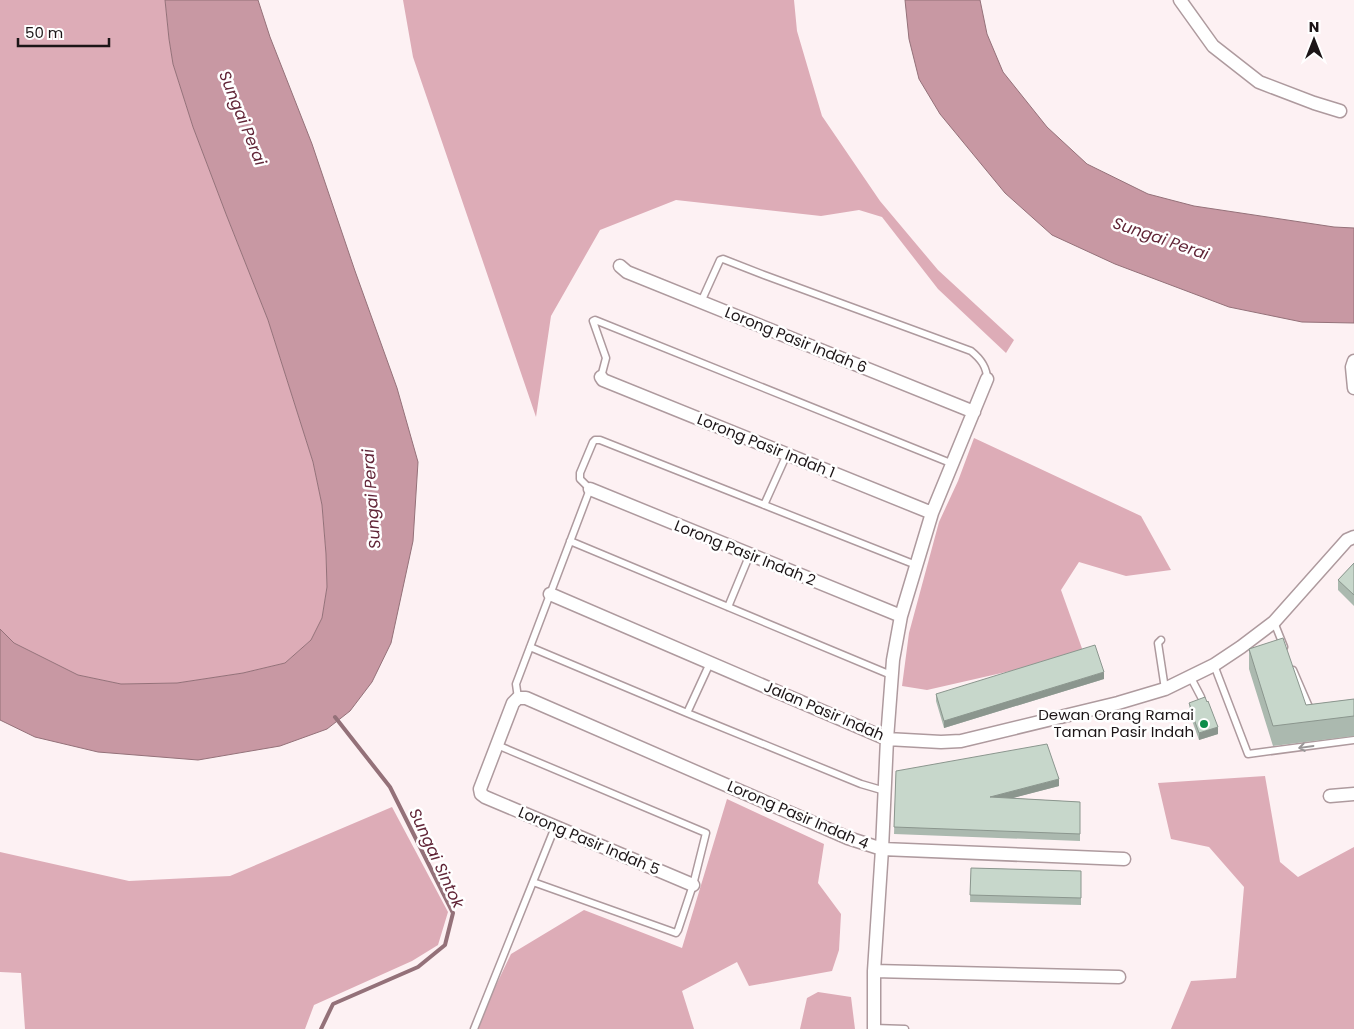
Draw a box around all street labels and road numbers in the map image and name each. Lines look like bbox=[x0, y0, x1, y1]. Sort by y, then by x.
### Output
street label: Lorong Pasir Indah 6 bbox=[722, 301, 870, 378]
street label: Lorong Pasir Indah 1 bbox=[694, 408, 838, 483]
street label: Lorong Pasir Indah 2 bbox=[671, 515, 819, 591]
street label: Jalan Pasir Indah bbox=[761, 676, 888, 745]
street label: Lorong Pasir Indah 4 bbox=[724, 775, 872, 854]
street label: Lorong Pasir Indah 5 bbox=[515, 801, 663, 880]

